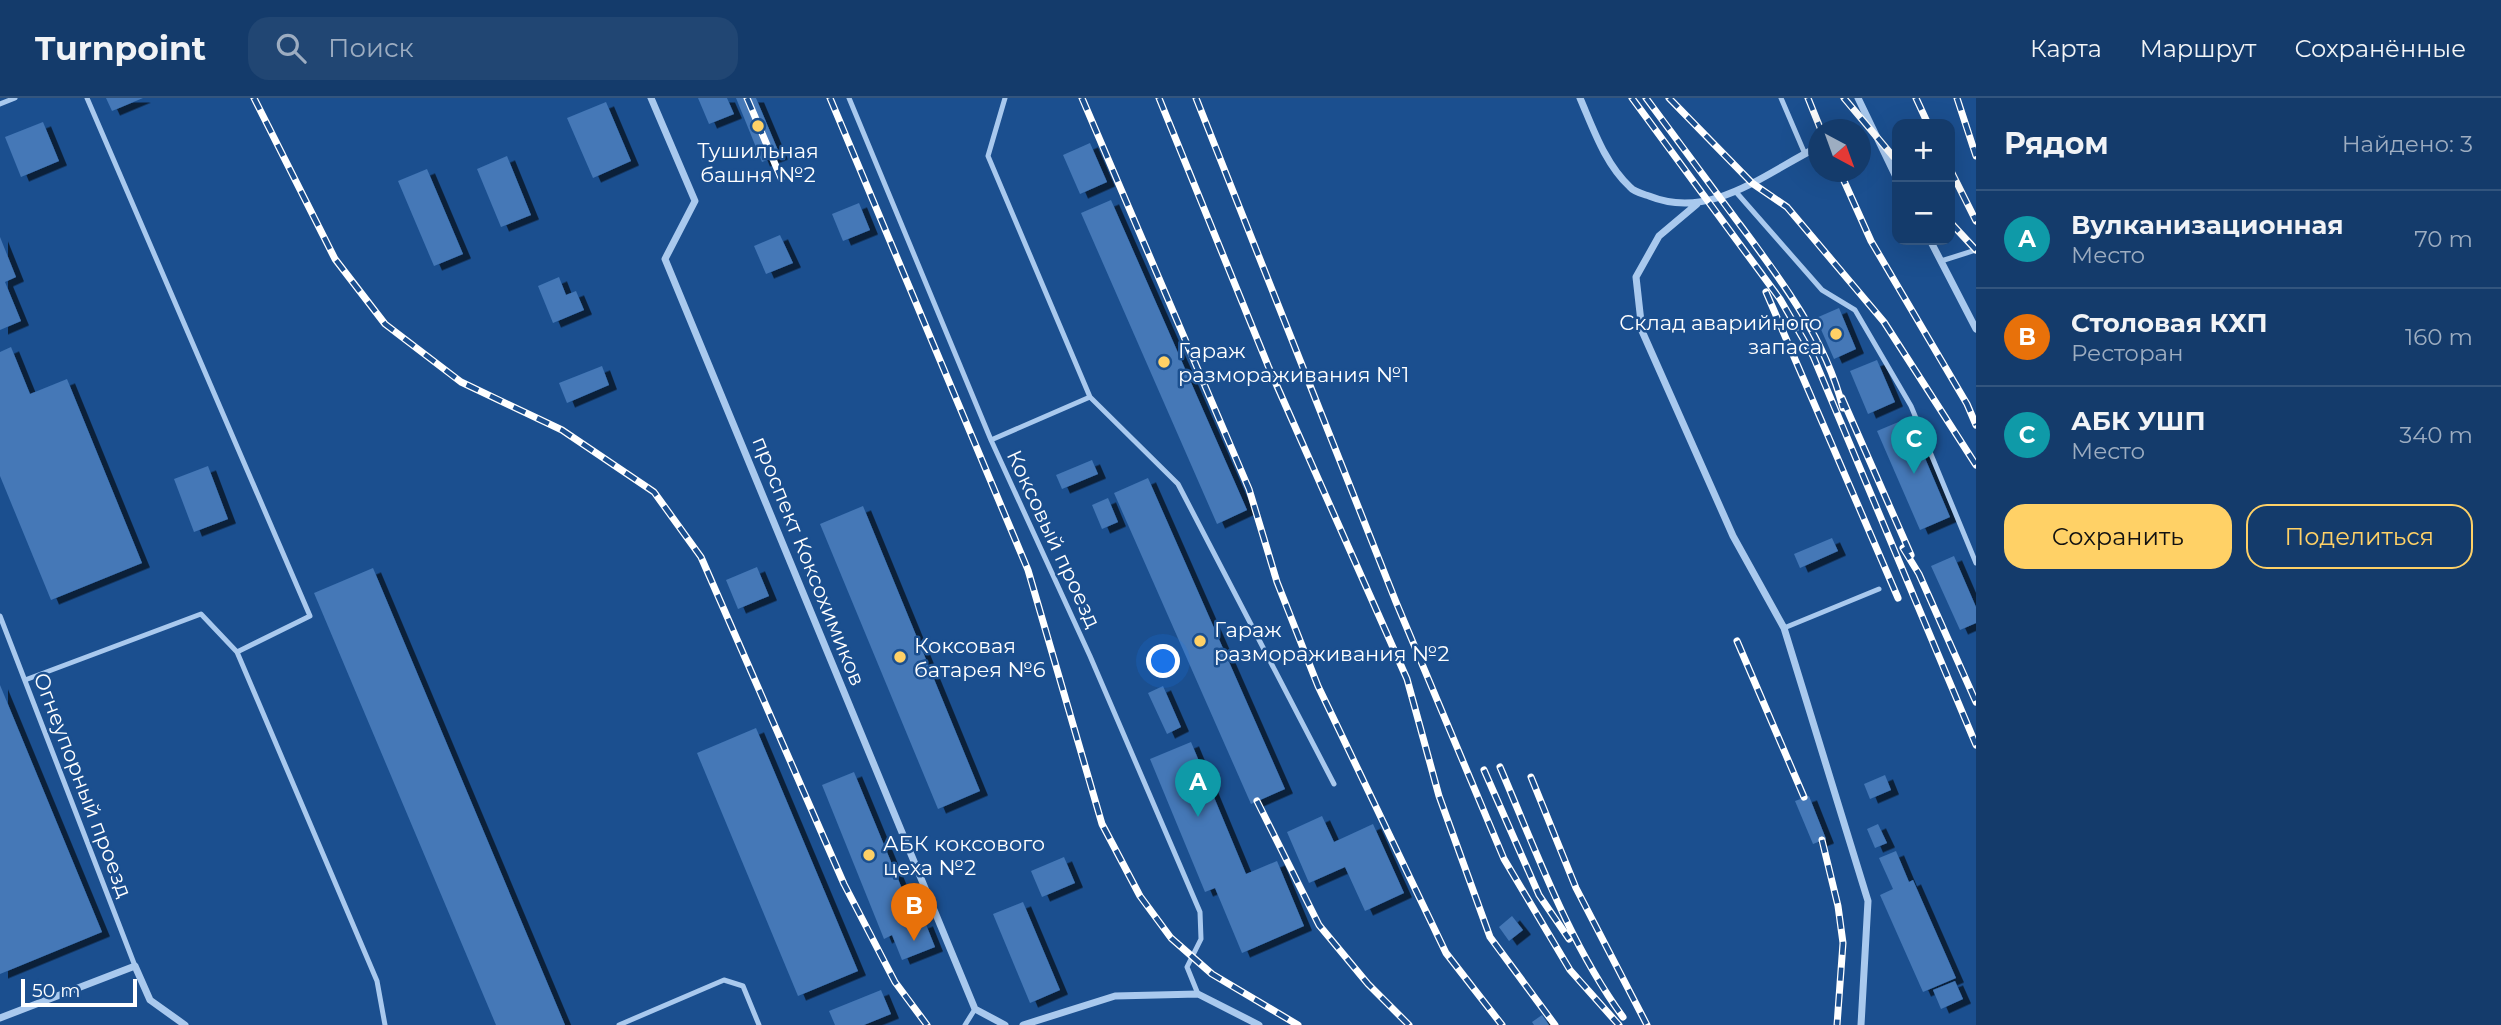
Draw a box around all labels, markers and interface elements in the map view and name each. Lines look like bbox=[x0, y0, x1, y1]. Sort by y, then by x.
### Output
search box bbox=[248, 17, 738, 80]
text: Turnpoint bbox=[35, 28, 206, 68]
icon: search bbox=[272, 29, 310, 67]
text: Поиск bbox=[328, 32, 414, 64]
text: Карта bbox=[2030, 34, 2102, 63]
text: Маршрут bbox=[2140, 34, 2256, 63]
text: Сохранённые bbox=[2294, 34, 2466, 63]
marker: Тушильная башня №2 bbox=[750, 118, 766, 134]
north arrow bbox=[1808, 119, 1871, 182]
map controls bbox=[1892, 119, 1955, 245]
button: + bbox=[1892, 119, 1955, 182]
text: Рядом bbox=[2004, 125, 2109, 162]
text: Найдено: 3 bbox=[2342, 130, 2473, 158]
place label: Тушильная башня №2 bbox=[697, 138, 819, 187]
button: − bbox=[1892, 182, 1955, 245]
text: Вулканизационная bbox=[2071, 209, 2344, 241]
text: A bbox=[2018, 225, 2036, 253]
text: 70 m bbox=[2414, 225, 2473, 253]
text: Место bbox=[2071, 241, 2145, 269]
text: Столовая КХП bbox=[2071, 307, 2268, 339]
place label: Склад аварийного запаса bbox=[1619, 310, 1822, 359]
text: B bbox=[2018, 323, 2036, 351]
text: 160 m bbox=[2405, 323, 2473, 351]
marker: Склад аварийного запаса bbox=[1828, 326, 1844, 342]
place label: Гараж размораживания №1 bbox=[1178, 338, 1409, 387]
text: Ресторан bbox=[2071, 339, 2184, 367]
marker: Гараж размораживания №1 bbox=[1156, 354, 1172, 370]
text: АБК УШП bbox=[2071, 405, 2206, 437]
pin: C bbox=[1891, 416, 1937, 474]
text: C bbox=[2019, 421, 2035, 449]
text: 340 m bbox=[2399, 421, 2473, 449]
street label: проспект Коксохимиков bbox=[747, 433, 871, 689]
text: Место bbox=[2071, 437, 2145, 465]
street label: Коксовый проезд bbox=[1002, 446, 1106, 632]
button: Сохранить bbox=[2004, 504, 2232, 569]
button: Поделиться bbox=[2246, 504, 2473, 569]
place label: Гараж размораживания №2 bbox=[1214, 617, 1450, 666]
place label: Коксовая батарея №6 bbox=[914, 633, 1046, 682]
marker: Гараж размораживания №2 bbox=[1192, 633, 1208, 649]
your location bbox=[1146, 644, 1180, 678]
marker: Коксовая батарея №6 bbox=[892, 649, 908, 665]
street label: Огнеупорный проезд bbox=[29, 669, 137, 901]
pin: A bbox=[1175, 759, 1221, 817]
place label: АБК коксового цеха №2 bbox=[883, 831, 1045, 880]
marker: АБК коксового цеха №2 bbox=[861, 847, 877, 863]
pin: B bbox=[891, 883, 937, 941]
scale bar bbox=[21, 976, 136, 1008]
text: 50 m bbox=[32, 979, 80, 1002]

